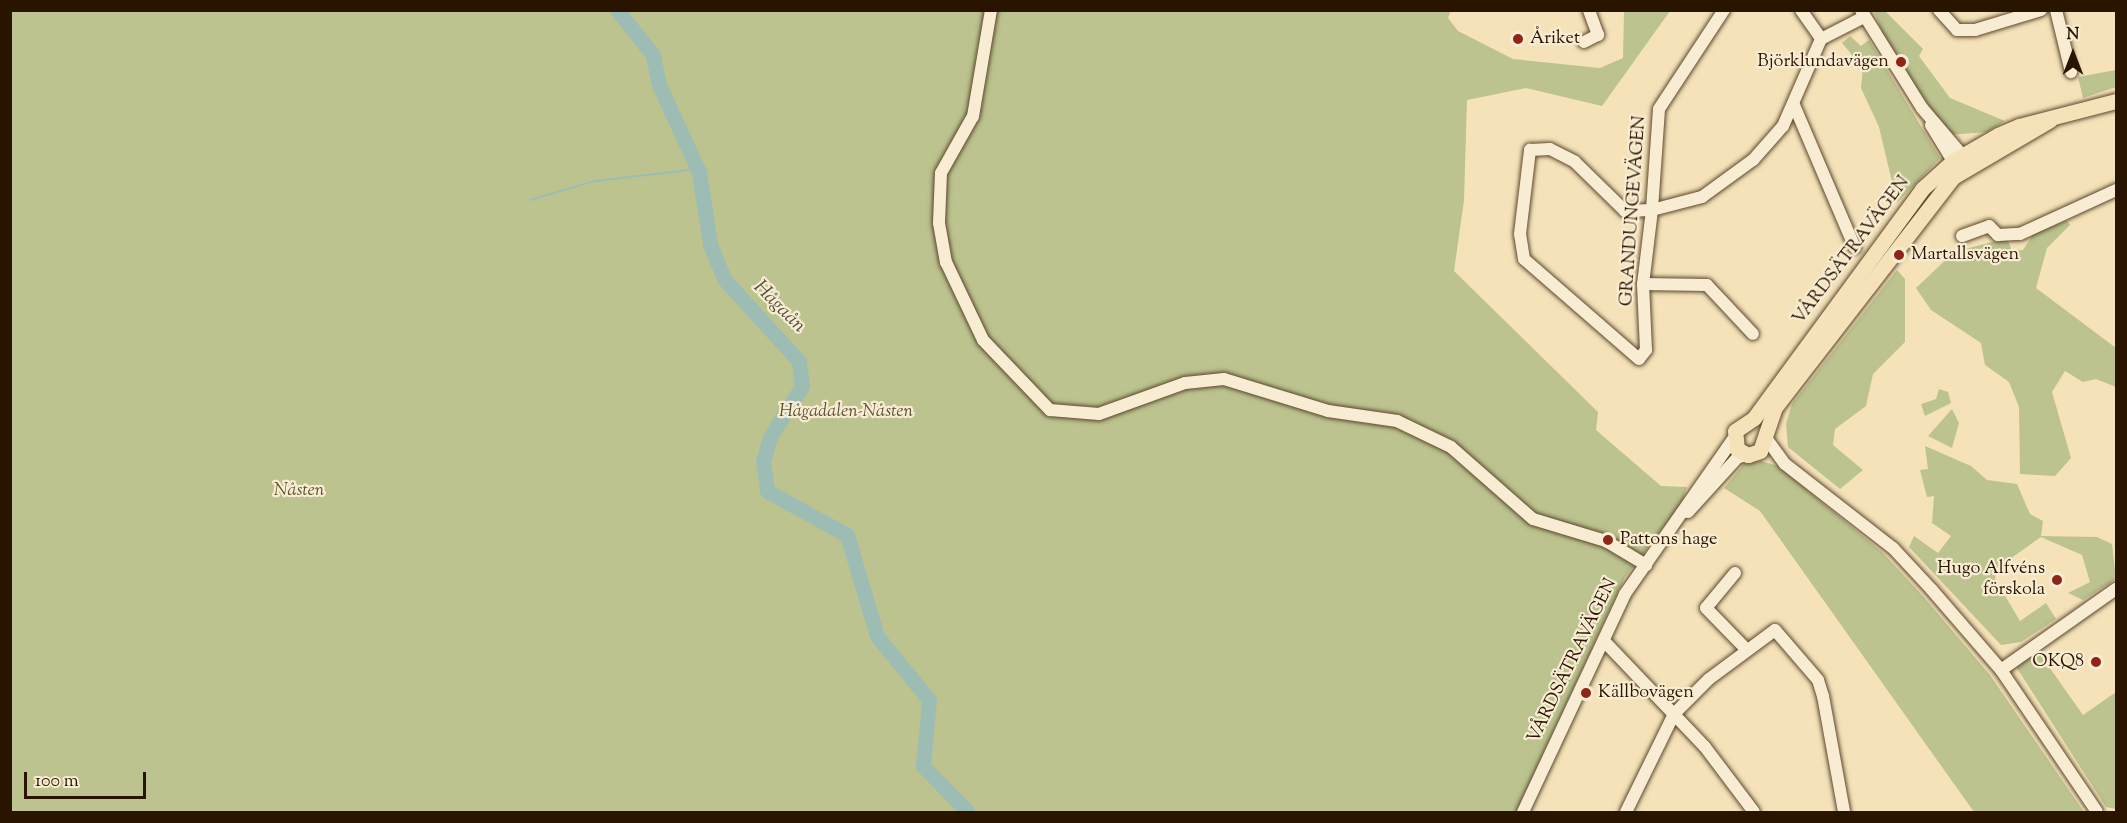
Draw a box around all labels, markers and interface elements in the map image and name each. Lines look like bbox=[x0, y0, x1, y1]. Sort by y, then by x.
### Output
north arrow bbox=[2043, 24, 2103, 84]
text: N bbox=[2067, 24, 2079, 47]
place label: Åriket bbox=[1530, 28, 1580, 50]
marker: Åriket bbox=[1511, 32, 1525, 46]
place label: Björklundavägen bbox=[1757, 51, 1889, 73]
marker: Björklundavägen bbox=[1894, 55, 1908, 69]
street label: GRANDUNGEVÄGEN bbox=[1617, 115, 1651, 307]
street label: VÅRDSÄTRAVÄGEN bbox=[1789, 172, 1915, 330]
place label: Martallsvägen bbox=[1911, 244, 2019, 266]
marker: Martallsvägen bbox=[1892, 248, 1906, 262]
water label: Hågaån bbox=[748, 276, 810, 338]
park label: Hågadalen-Nåsten bbox=[779, 401, 913, 423]
park label: Nåsten bbox=[274, 480, 324, 502]
place label: Pattons hage bbox=[1620, 529, 1717, 551]
marker: Pattons hage bbox=[1601, 533, 1615, 547]
place label: Hugo Alfvéns förskola bbox=[1937, 559, 2045, 602]
marker: Hugo Alfvéns förskola bbox=[2050, 573, 2064, 587]
street label: VÅRDSÄTRAVÄGEN bbox=[1524, 575, 1622, 747]
place label: OKQ8 bbox=[2032, 651, 2084, 673]
marker: OKQ8 bbox=[2089, 655, 2103, 669]
place label: Källbovägen bbox=[1598, 682, 1694, 704]
marker: Källbovägen bbox=[1579, 686, 1593, 700]
scale bar bbox=[27, 760, 148, 798]
text: 100 m bbox=[35, 769, 79, 795]

